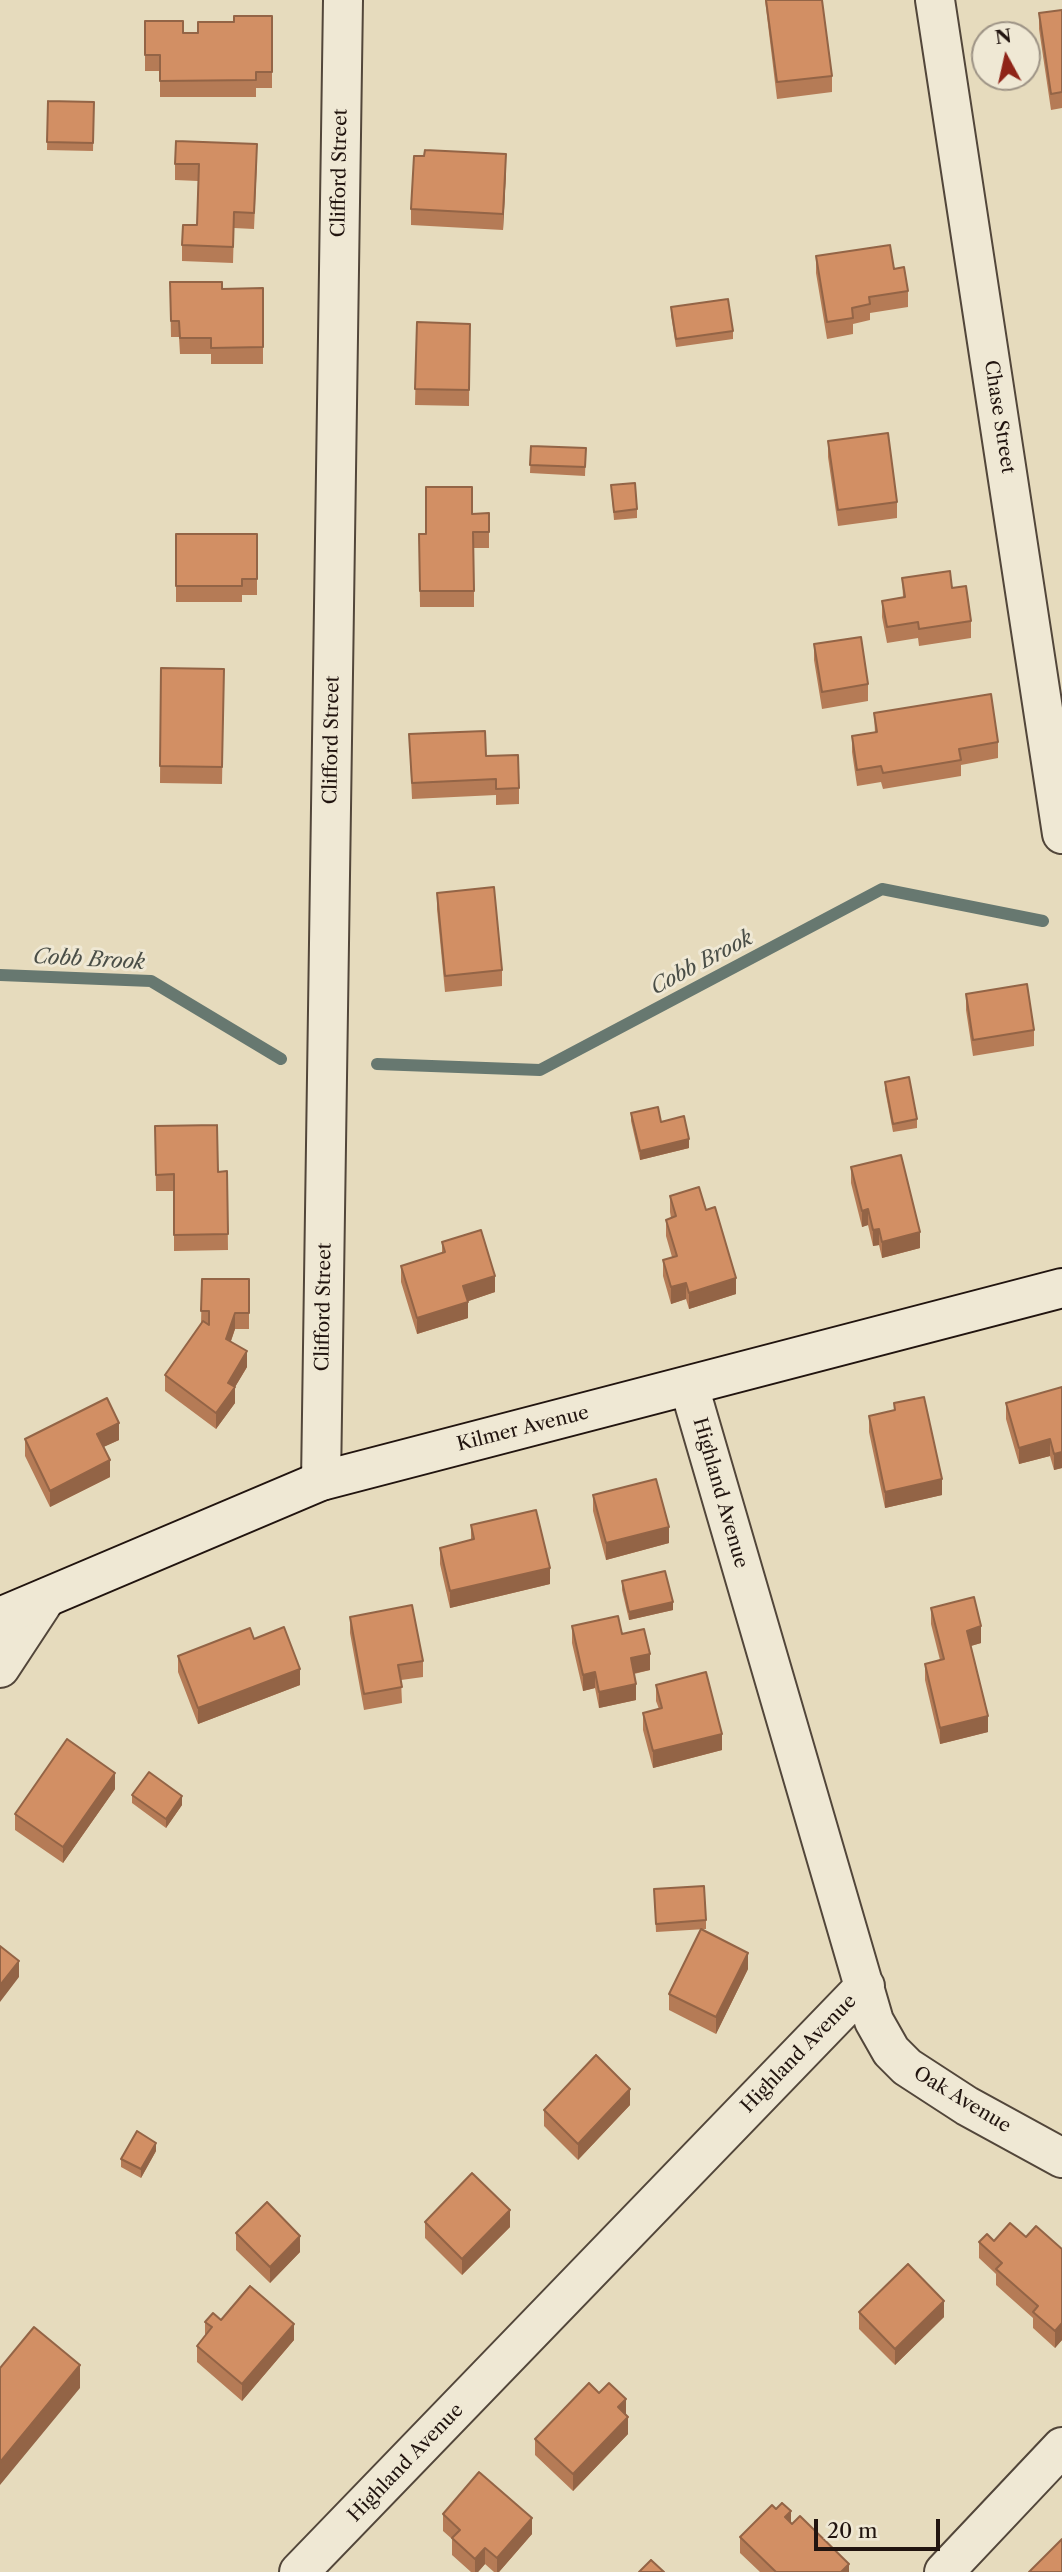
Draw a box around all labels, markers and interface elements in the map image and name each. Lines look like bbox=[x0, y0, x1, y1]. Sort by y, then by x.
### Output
north arrow bbox=[971, 21, 1041, 91]
text: N bbox=[994, 24, 1013, 49]
street label: Clifford Street bbox=[327, 108, 353, 238]
street label: Chase Street bbox=[979, 359, 1019, 475]
street label: Clifford Street bbox=[319, 675, 345, 805]
water label: Cobb Brook bbox=[647, 926, 757, 1000]
water label: Cobb Brook bbox=[32, 944, 146, 976]
street label: Clifford Street bbox=[311, 1242, 337, 1372]
street label: Kilmer Avenue bbox=[455, 1402, 591, 1456]
street label: Highland Avenue bbox=[688, 1415, 752, 1571]
street label: Highland Avenue bbox=[737, 1990, 861, 2118]
street label: Oak Avenue bbox=[909, 2062, 1015, 2138]
street label: Highland Avenue bbox=[344, 2399, 468, 2527]
scale bar bbox=[817, 2506, 943, 2550]
text: 20 m bbox=[827, 2518, 878, 2543]

